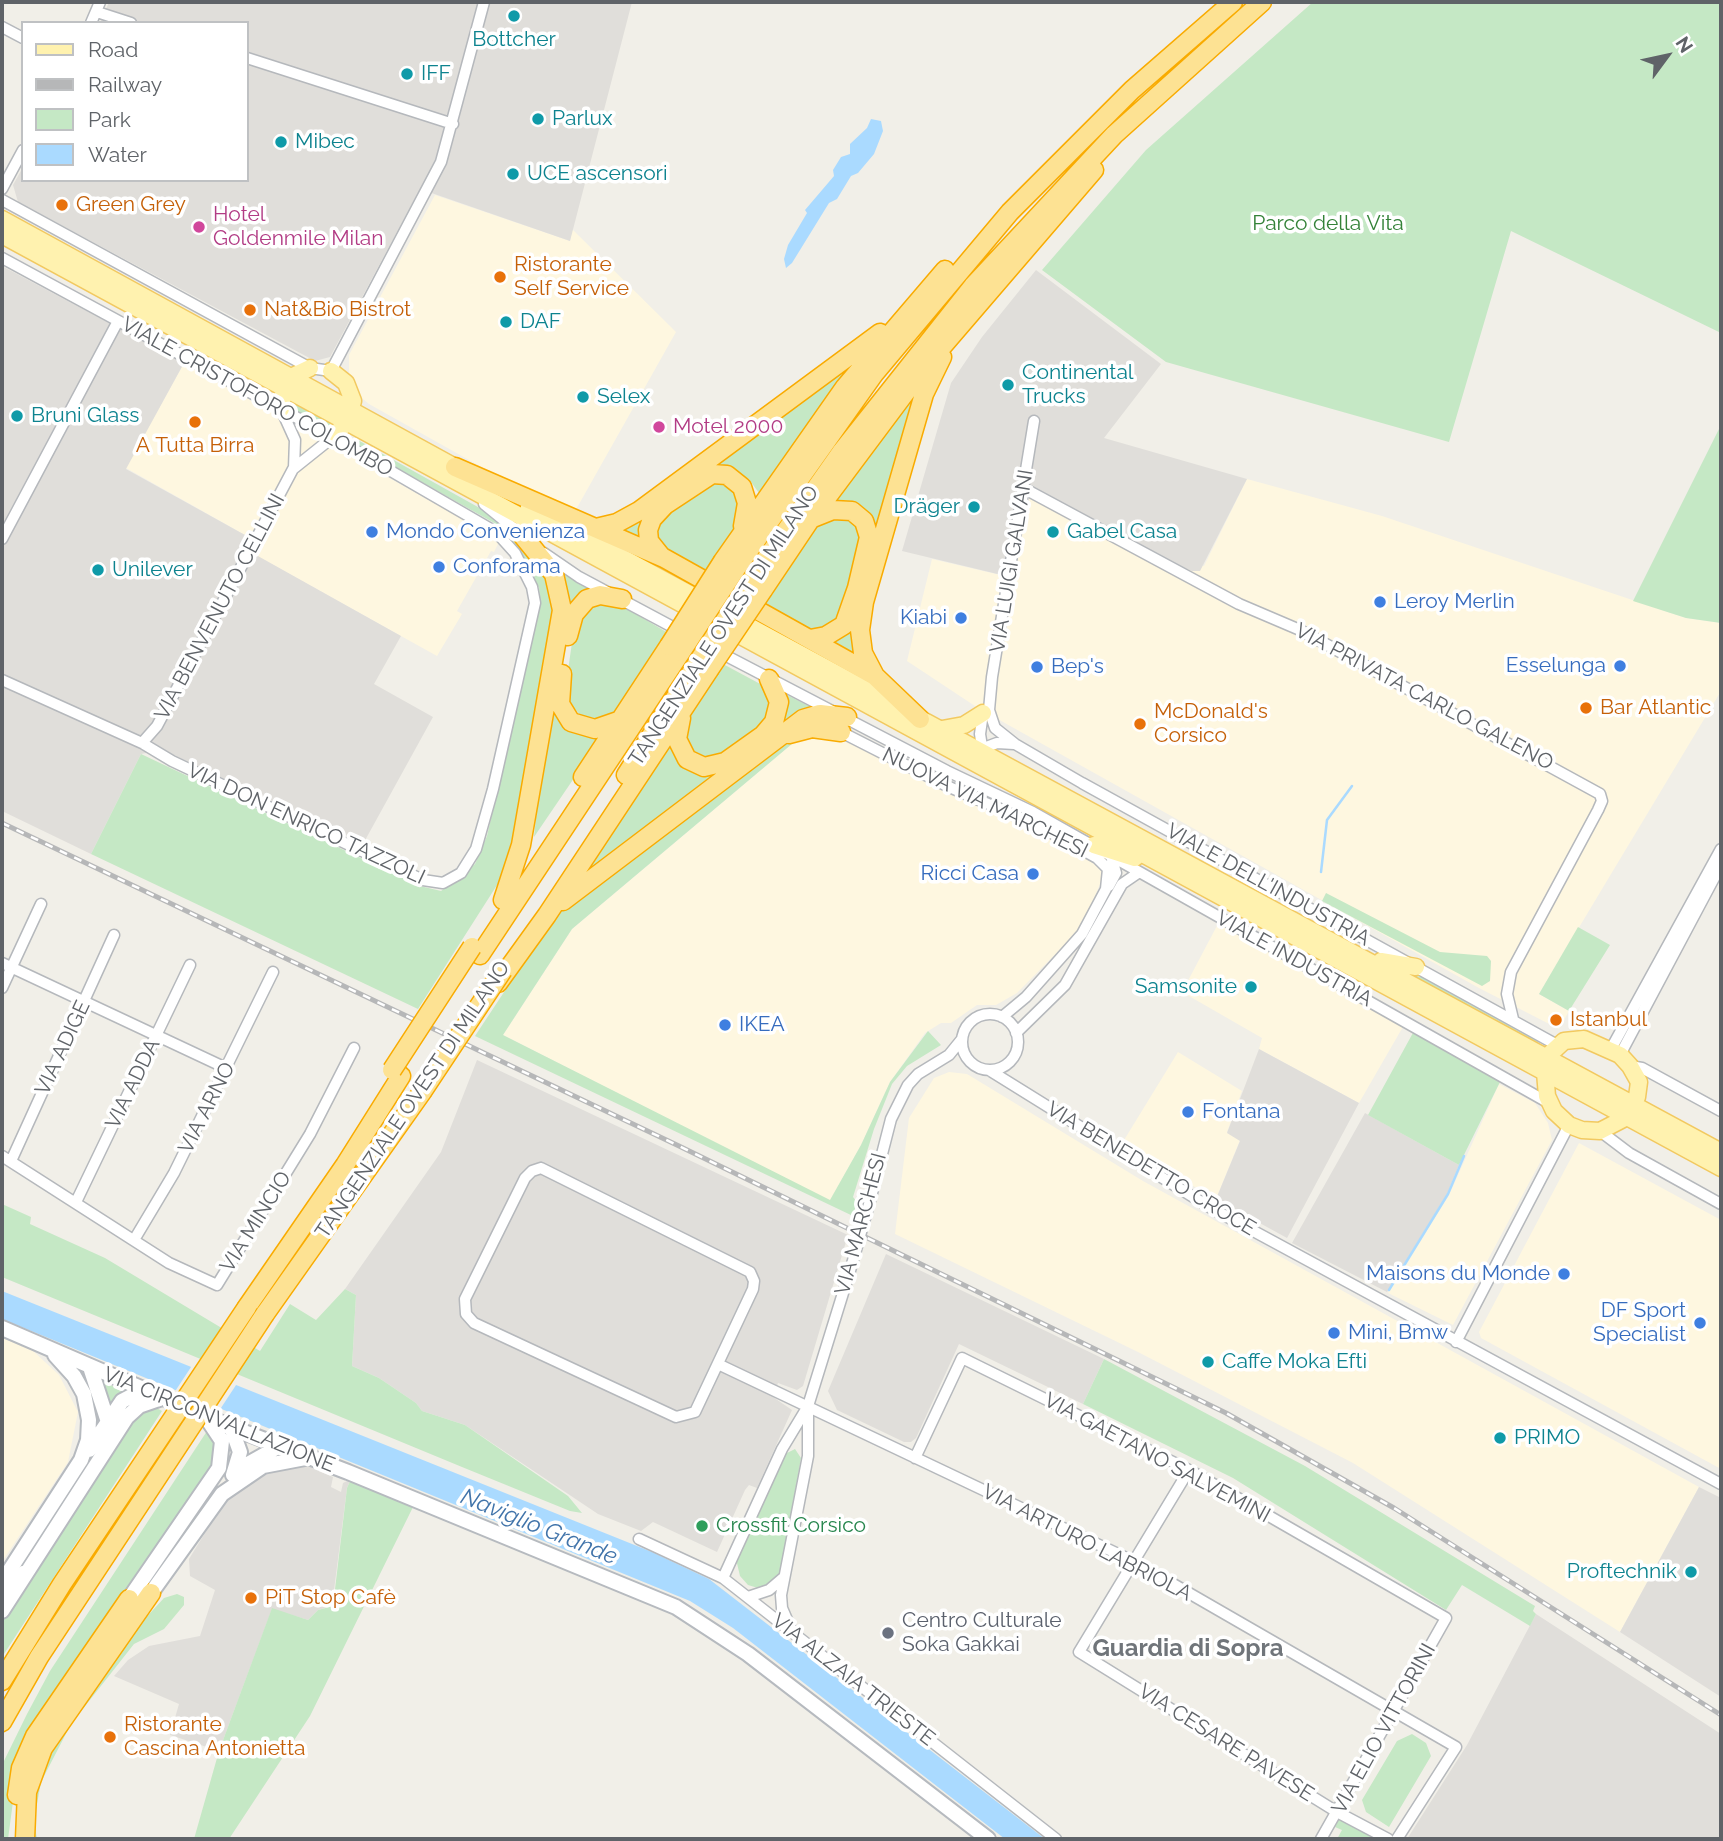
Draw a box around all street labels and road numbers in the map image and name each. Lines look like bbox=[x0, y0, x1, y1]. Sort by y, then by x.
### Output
street label: VIALE CRISTOFORO COLOMBO bbox=[117, 312, 397, 482]
street label: VIA LUIGI GALVANI bbox=[985, 468, 1039, 654]
street label: TANGENZIALE OVEST DI MILANO bbox=[624, 481, 824, 771]
street label: VIA BENVENUTO CELLINI bbox=[150, 489, 290, 725]
street label: VIA PRIVATA CARLO GALENO bbox=[1291, 618, 1557, 776]
street label: NUOVA VIA MARCHESI bbox=[878, 742, 1092, 864]
street label: VIA DON ENRICO TAZZOLI bbox=[183, 758, 429, 890]
street label: VIALE DELL'INDUSTRIA bbox=[1162, 818, 1374, 952]
street label: VIALE INDUSTRIA bbox=[1211, 906, 1377, 1012]
street label: TANGENZIALE OVEST DI MILANO bbox=[310, 956, 516, 1244]
street label: VIA ADIGE bbox=[30, 997, 96, 1099]
street label: VIA ADDA bbox=[100, 1035, 166, 1133]
street label: VIA ARNO bbox=[173, 1058, 241, 1158]
street label: VIA BENEDETTO CROCE bbox=[1042, 1096, 1260, 1242]
street label: VIA MARCHESI bbox=[830, 1150, 892, 1298]
street label: VIA MINCIO bbox=[215, 1167, 297, 1277]
street label: VIA CIRCONVALLAZIONE bbox=[99, 1362, 339, 1478]
street label: VIA GAETANO SALVEMINI bbox=[1039, 1388, 1275, 1528]
street label: VIA ARTURO LABRIOLA bbox=[978, 1479, 1196, 1607]
street label: VIA ALZAIA TRIESTE bbox=[766, 1608, 940, 1752]
street label: VIA ELIO VITTORINI bbox=[1327, 1639, 1441, 1819]
street label: VIA CESARE PAVESE bbox=[1134, 1679, 1318, 1807]

